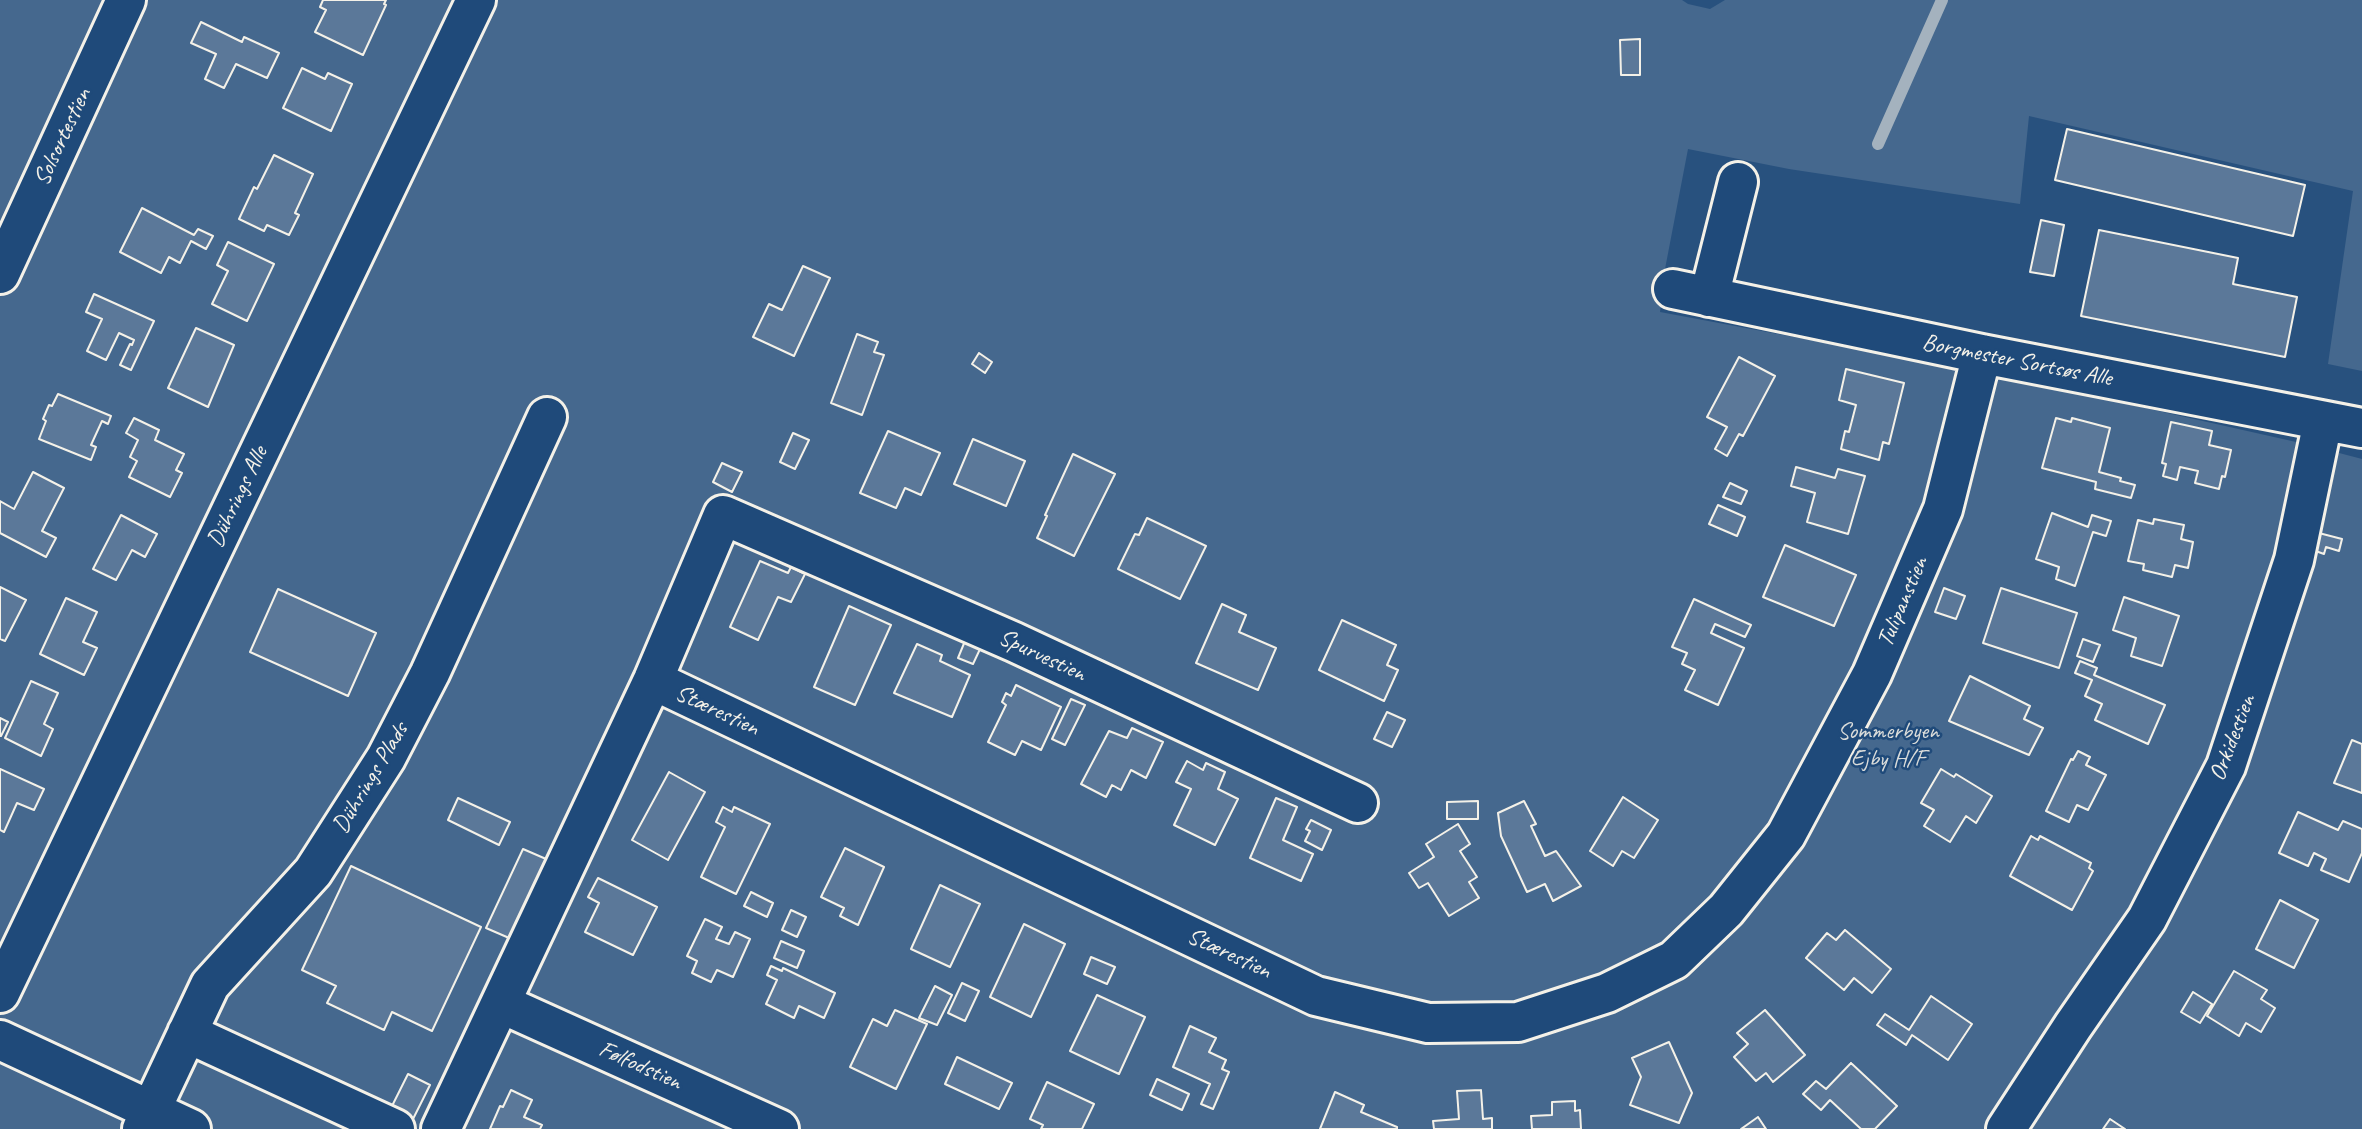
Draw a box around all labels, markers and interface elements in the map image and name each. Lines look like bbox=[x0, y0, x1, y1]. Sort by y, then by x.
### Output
street label: Solsortestien bbox=[28, 84, 98, 190]
street label: Borgmester Sortsøs Alle bbox=[1920, 328, 2114, 394]
street label: Dührings Alle bbox=[201, 442, 275, 552]
street label: Tulipanstien bbox=[1871, 552, 1935, 652]
street label: Spurvestien bbox=[994, 623, 1090, 689]
street label: Stærestien bbox=[670, 679, 764, 743]
street label: Orkidestien bbox=[2203, 691, 2263, 785]
street label: Dührings Plads bbox=[327, 717, 415, 839]
park label: Sommerbyen Ejby H/F bbox=[1837, 718, 1939, 774]
street label: Stærestien bbox=[1182, 922, 1276, 986]
street label: Følfodstien bbox=[594, 1035, 686, 1097]

